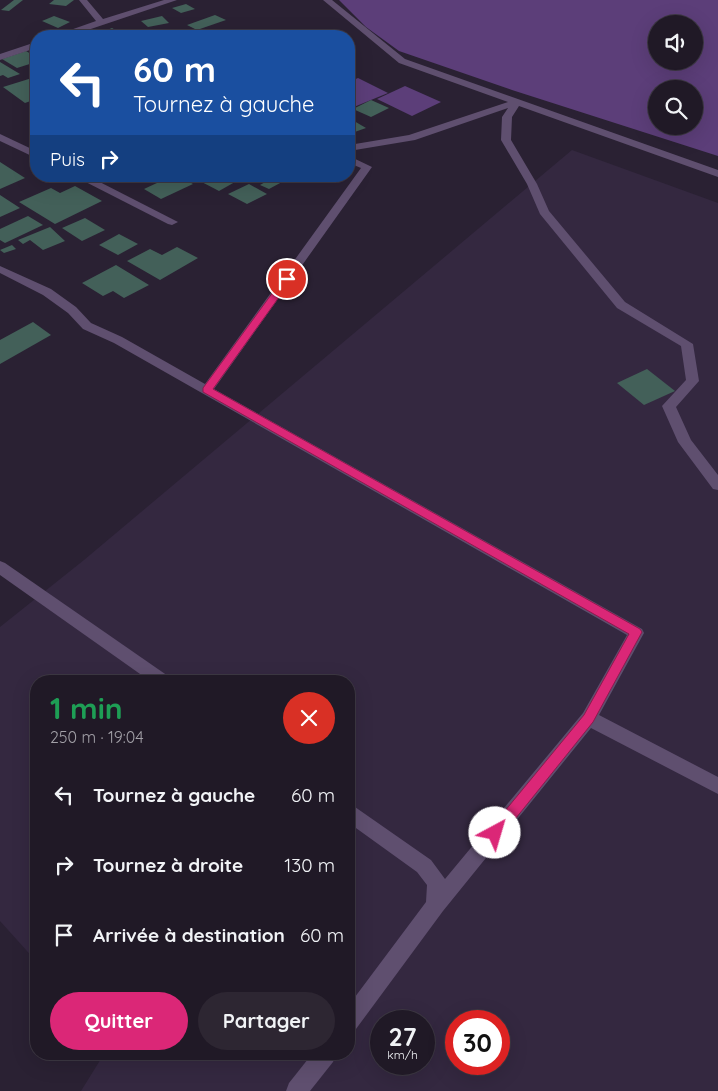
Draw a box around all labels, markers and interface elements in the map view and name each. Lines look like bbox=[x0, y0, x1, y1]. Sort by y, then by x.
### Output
map controls bbox=[648, 15, 703, 135]
button: sound bbox=[648, 15, 703, 70]
text: 60 m bbox=[133, 47, 216, 91]
icon: left bbox=[50, 50, 115, 115]
button: search bbox=[648, 80, 703, 135]
text: Tournez à gauche bbox=[133, 90, 315, 118]
icon: right bbox=[95, 145, 123, 173]
text: Puis bbox=[50, 147, 85, 171]
pin bbox=[266, 258, 308, 300]
icon: arrive bbox=[273, 265, 301, 293]
text: 1 min bbox=[50, 689, 123, 727]
button: close bbox=[283, 692, 335, 744]
text: 250 m · 19:04 bbox=[50, 727, 144, 747]
icon: left bbox=[50, 781, 78, 809]
text: Tournez à gauche bbox=[93, 783, 255, 807]
text: 60 m bbox=[291, 783, 335, 807]
position arrow bbox=[468, 806, 520, 858]
icon: right bbox=[50, 851, 78, 879]
text: Tournez à droite bbox=[93, 853, 243, 877]
text: 130 m bbox=[284, 853, 335, 877]
icon: arrive bbox=[50, 921, 78, 949]
text: Arrivée à destination bbox=[93, 923, 285, 947]
text: 60 m bbox=[300, 923, 344, 947]
button: Quitter bbox=[50, 992, 188, 1050]
button: Partager bbox=[198, 992, 335, 1050]
speed limit sign: 30 bbox=[445, 1010, 510, 1075]
text: 27 bbox=[389, 1021, 416, 1052]
text: km/h bbox=[387, 1047, 418, 1062]

